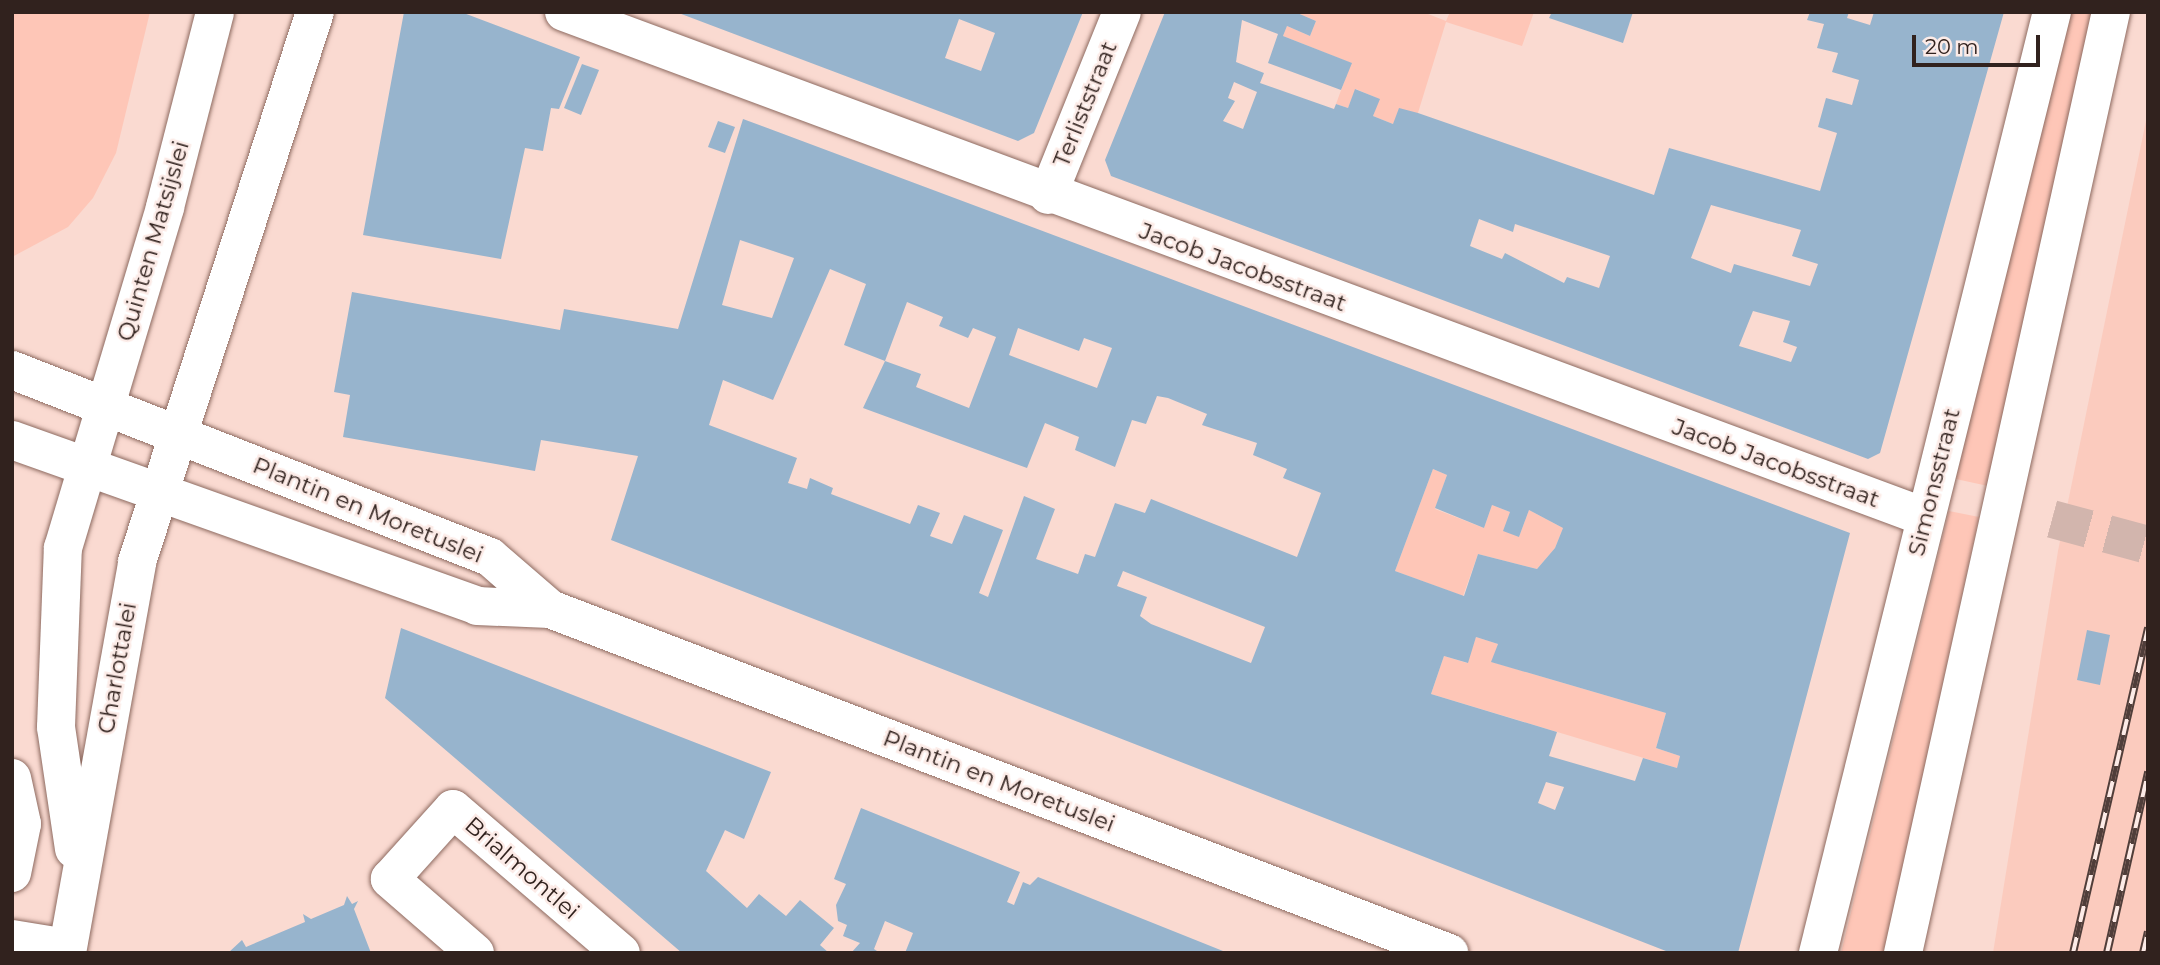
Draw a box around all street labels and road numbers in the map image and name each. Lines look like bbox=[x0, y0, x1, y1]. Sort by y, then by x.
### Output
street label: Terliststraat bbox=[1047, 37, 1123, 171]
street label: Quinten Matsijslei bbox=[111, 138, 195, 344]
street label: Jacob Jacobsstraat bbox=[1136, 217, 1350, 317]
street label: Simonsstraat bbox=[1902, 405, 1966, 559]
street label: Jacob Jacobsstraat bbox=[1669, 413, 1883, 513]
street label: Plantin en Moretuslei bbox=[249, 451, 487, 569]
street label: Charlottalei bbox=[92, 600, 142, 736]
street label: Plantin en Moretuslei bbox=[879, 724, 1119, 838]
street label: Brialmontlei bbox=[459, 811, 585, 925]

